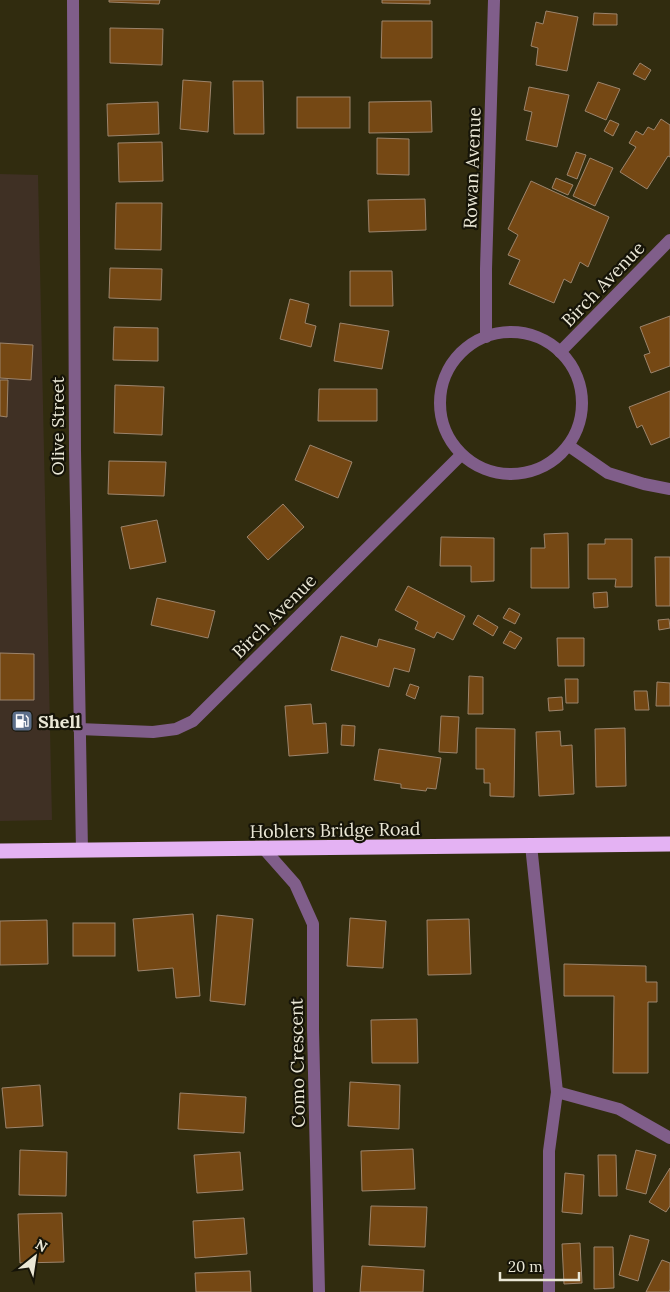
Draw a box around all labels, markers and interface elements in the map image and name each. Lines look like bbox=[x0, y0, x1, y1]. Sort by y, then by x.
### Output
street label: Rowan Avenue bbox=[458, 106, 486, 229]
street label: Birch Avenue bbox=[557, 236, 650, 332]
street label: Olive Street bbox=[46, 377, 69, 475]
street label: Birch Avenue bbox=[227, 569, 321, 663]
fuel station icon: Shell bbox=[10, 709, 34, 733]
place label: Shell bbox=[38, 710, 81, 733]
street label: Hoblers Bridge Road bbox=[249, 817, 421, 843]
street label: Como Crescent bbox=[284, 998, 310, 1128]
north arrow bbox=[10, 1232, 60, 1282]
text: N bbox=[32, 1235, 51, 1256]
scale bar bbox=[500, 1250, 579, 1282]
text: 20 m bbox=[508, 1257, 543, 1276]

